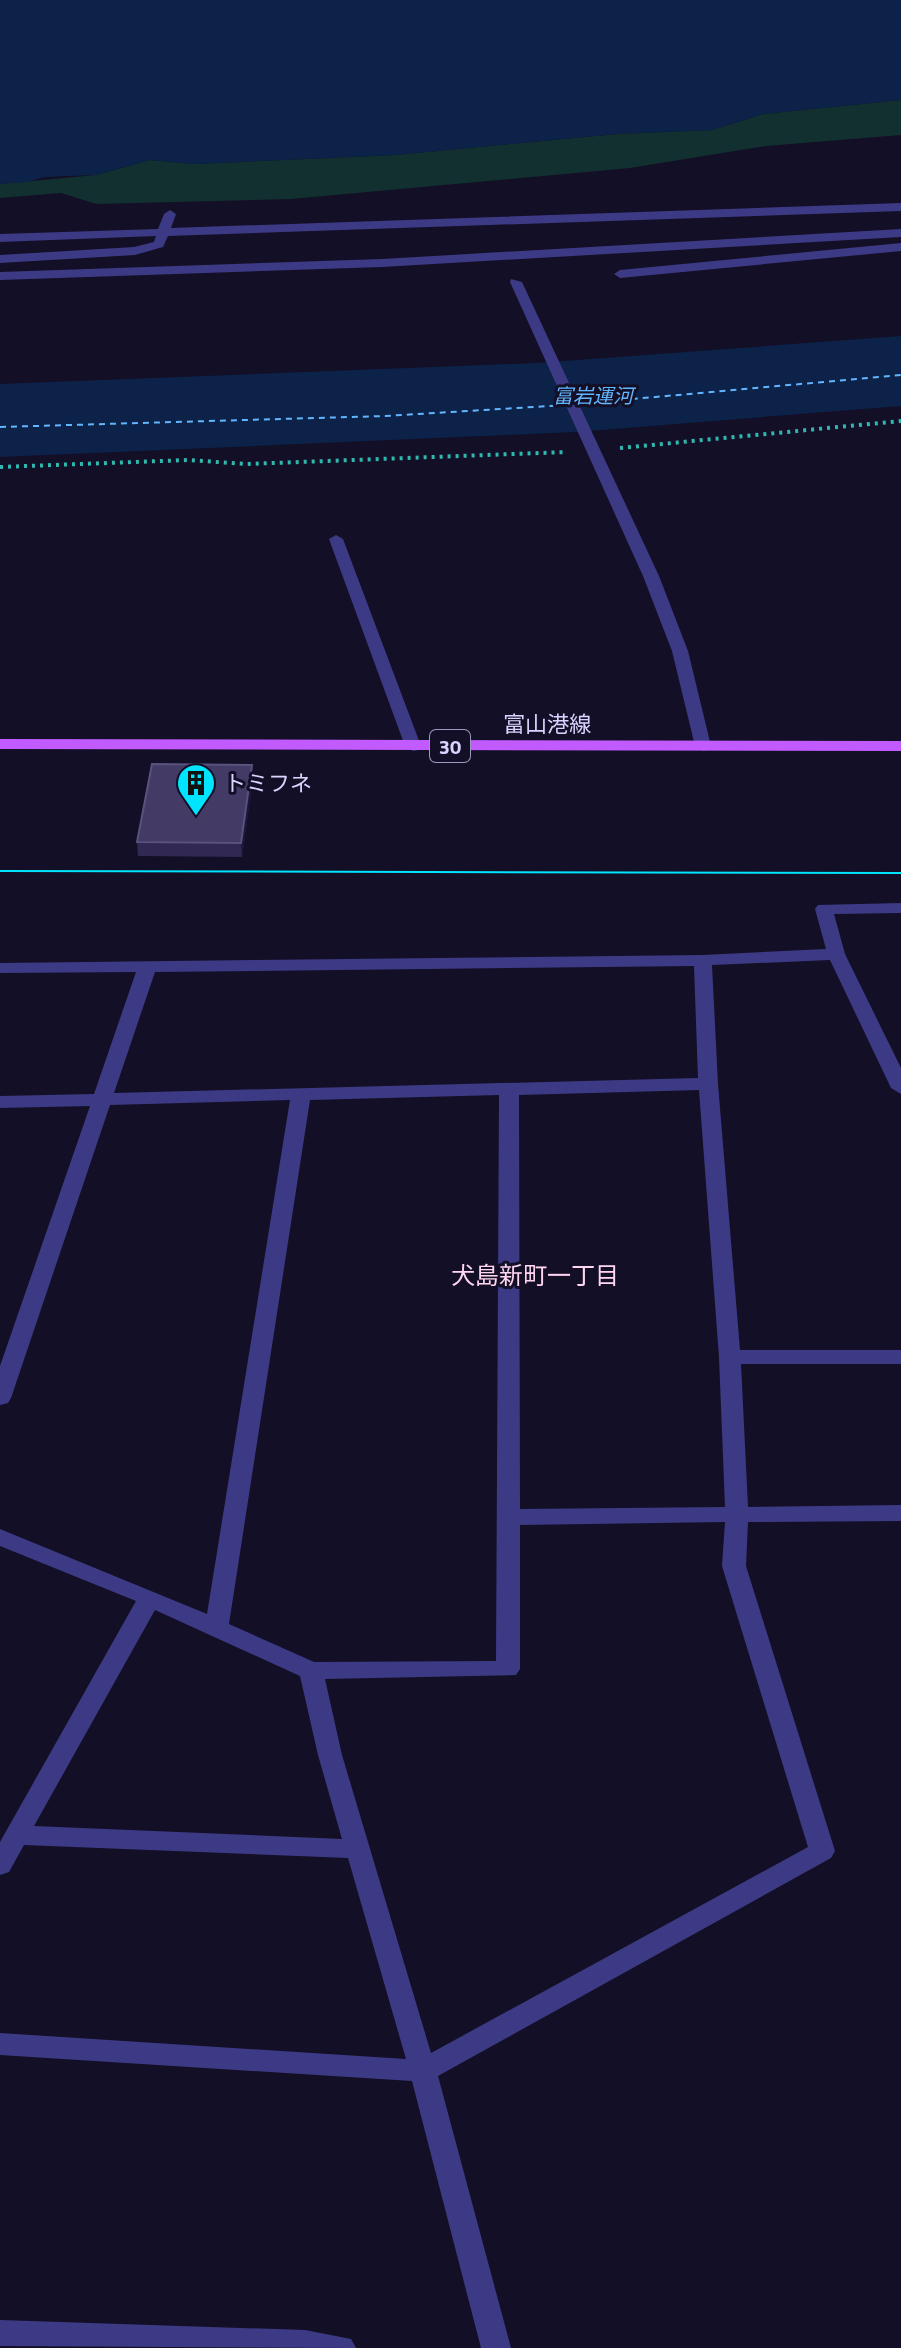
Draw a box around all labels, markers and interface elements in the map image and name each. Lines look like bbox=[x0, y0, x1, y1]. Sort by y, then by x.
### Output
water label: 富岩運河 bbox=[553, 380, 637, 411]
street label: 富山港線 bbox=[503, 707, 591, 741]
road number: 30 bbox=[430, 730, 470, 762]
building icon: トミフネ bbox=[175, 762, 217, 817]
place label: トミフネ bbox=[224, 766, 312, 800]
district label: 犬島新町一丁目 bbox=[451, 1257, 619, 1293]

